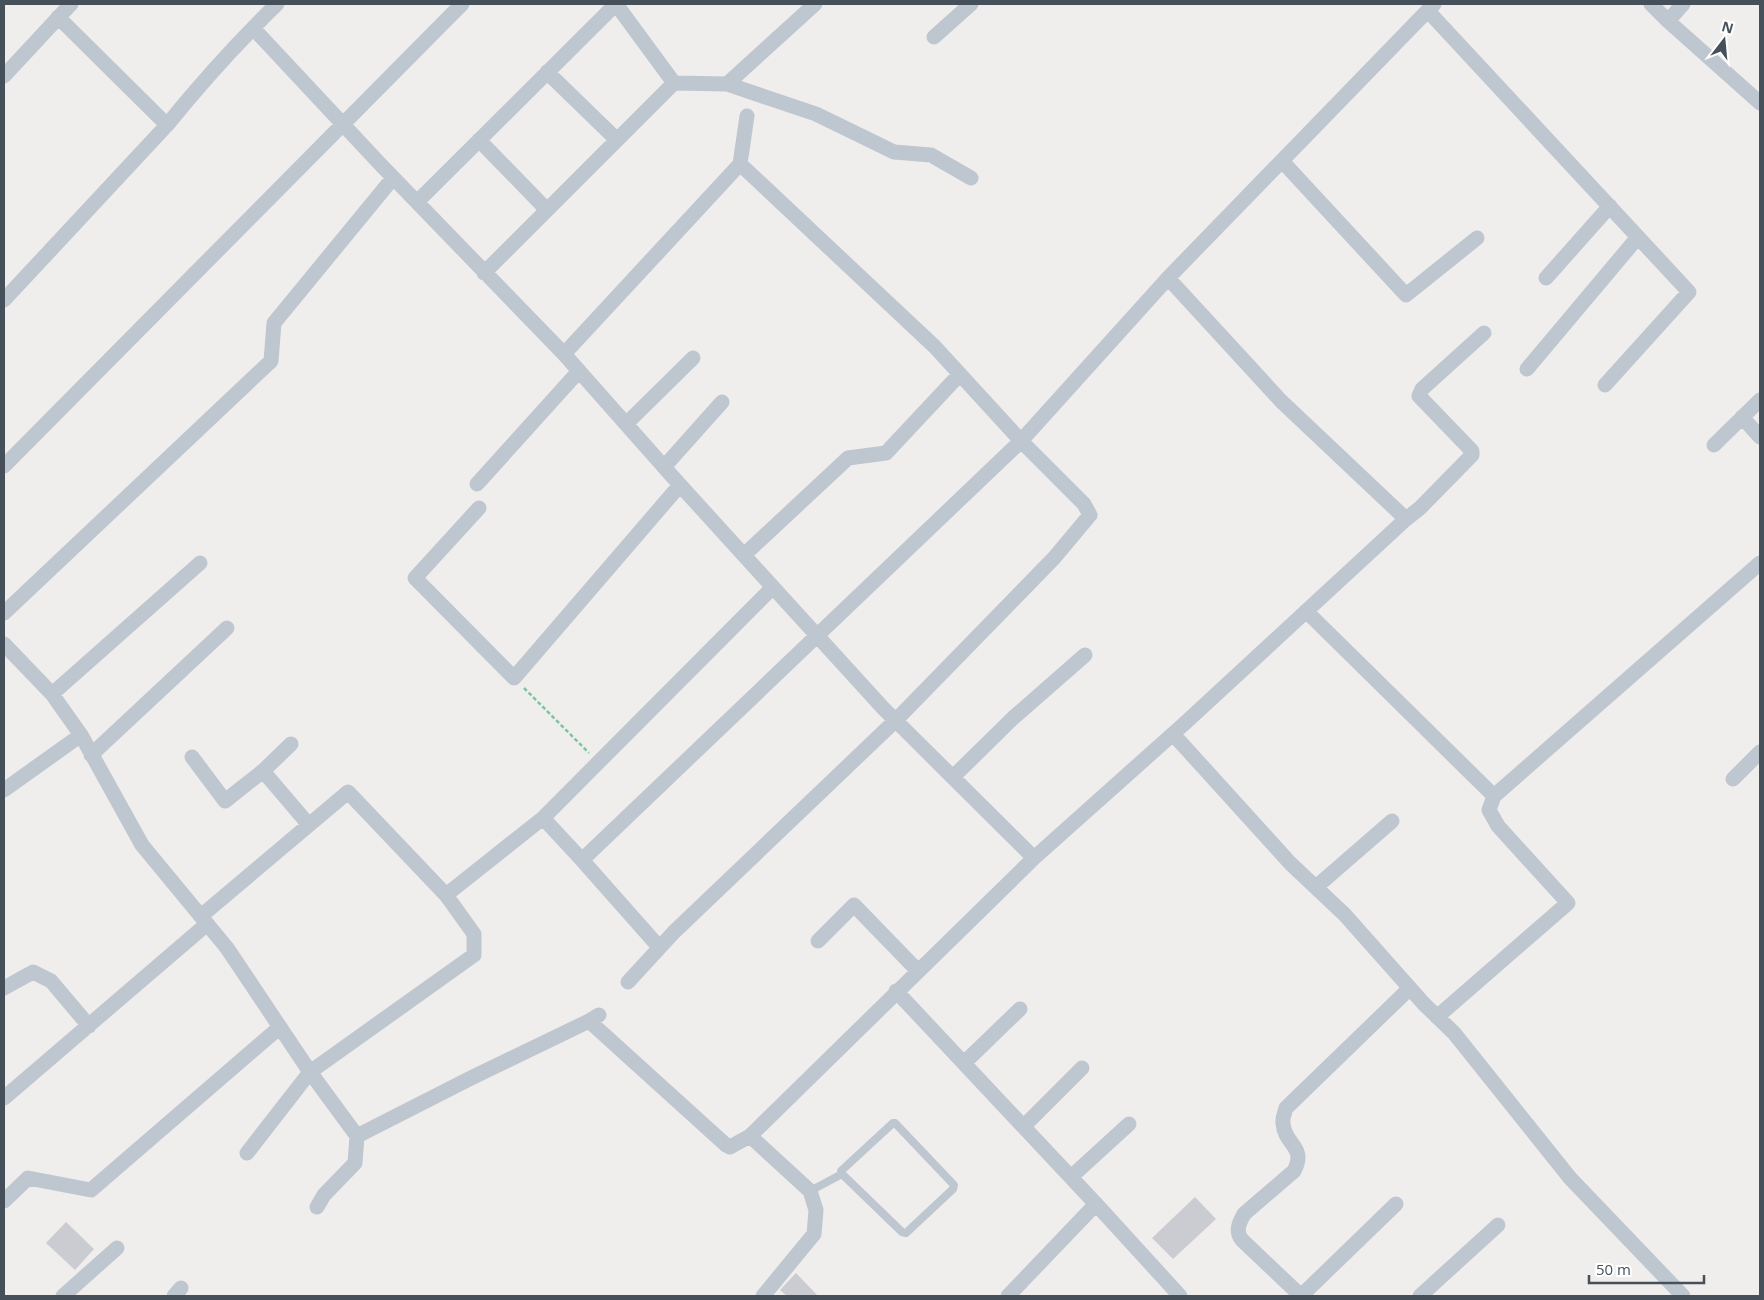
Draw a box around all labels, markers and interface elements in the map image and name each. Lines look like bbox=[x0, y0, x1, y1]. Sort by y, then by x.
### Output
north arrow bbox=[1699, 15, 1749, 65]
text: N bbox=[1720, 16, 1736, 38]
scale bar bbox=[1589, 1252, 1704, 1284]
text: 50 m bbox=[1596, 1259, 1631, 1279]

